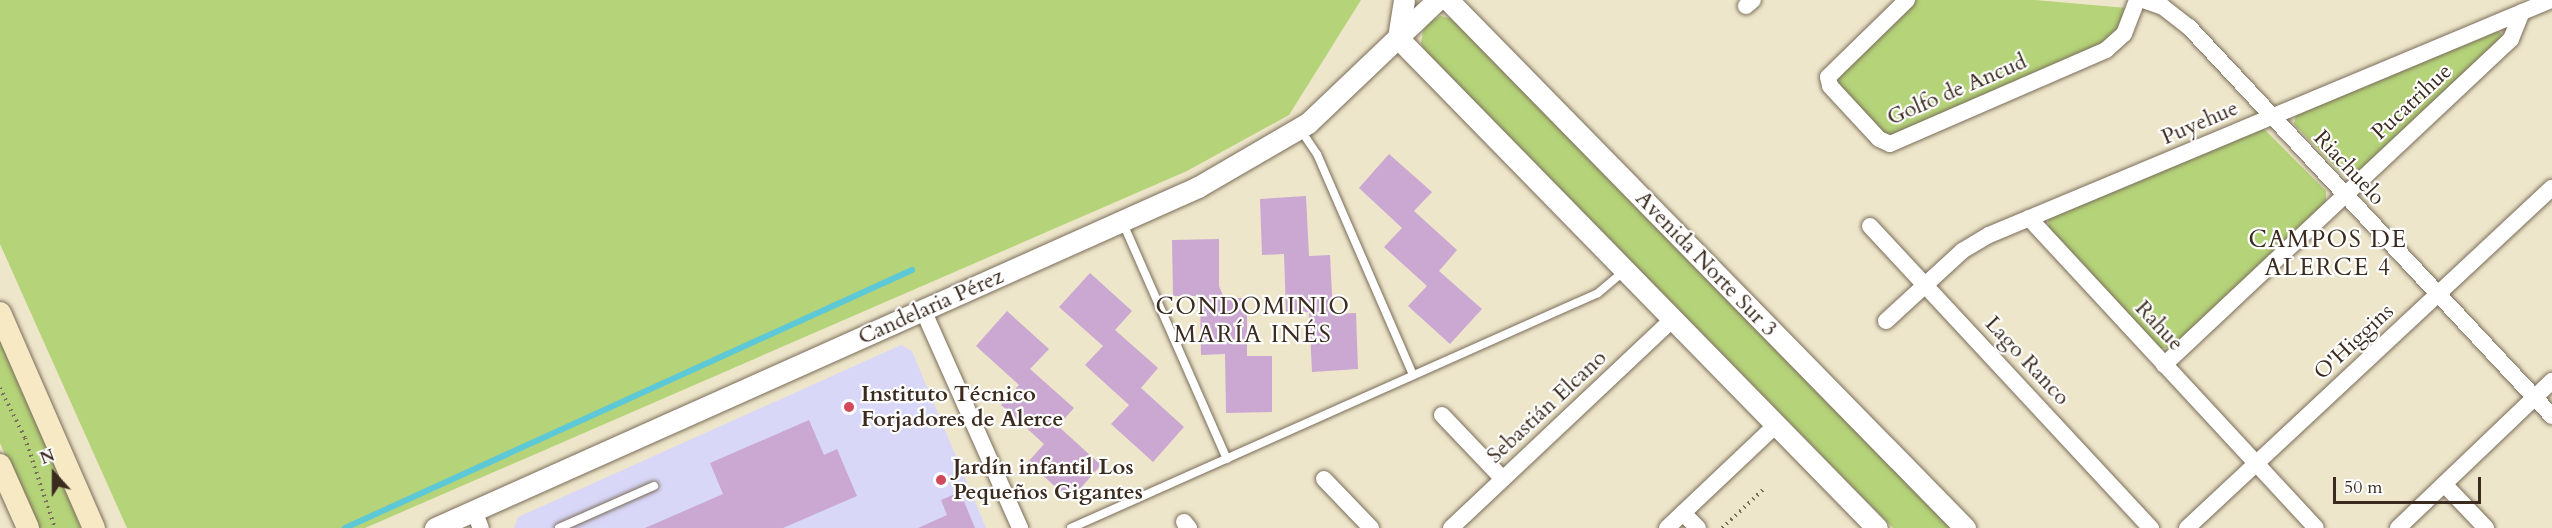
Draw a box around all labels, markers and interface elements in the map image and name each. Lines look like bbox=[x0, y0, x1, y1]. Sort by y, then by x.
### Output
street label: Golfo de Ancud bbox=[1883, 49, 2031, 131]
street label: Pucatrihue bbox=[2366, 58, 2458, 146]
street label: Puyehue bbox=[2158, 95, 2242, 151]
street label: Riachuelo bbox=[2308, 125, 2390, 211]
street label: Avenida Norte Sur 3 bbox=[1630, 186, 1782, 342]
district label: CAMPOS DE ALERCE 4 bbox=[2248, 226, 2408, 282]
street label: Candelaria Pérez bbox=[854, 263, 1008, 351]
district label: CONDOMINIO MARÍA INÉS bbox=[1155, 293, 1351, 349]
street label: Rahue bbox=[2129, 295, 2189, 357]
street label: O'Higgins bbox=[2309, 298, 2399, 386]
street label: Lago Ranco bbox=[1979, 311, 2075, 411]
street label: Sebastián Elcano bbox=[1482, 345, 1612, 469]
place label: Instituto Técnico Forjadores de Alerce bbox=[861, 381, 1063, 433]
marker: Instituto Técnico Forjadores de Alerce bbox=[842, 400, 856, 414]
north arrow bbox=[24, 444, 84, 504]
text: N bbox=[37, 444, 58, 470]
place label: Jardín infantil Los Pequeños Gigantes bbox=[953, 454, 1143, 506]
scale bar bbox=[2336, 465, 2484, 503]
marker: Jardín infantil Los Pequeños Gigantes bbox=[934, 473, 948, 487]
text: 50 m bbox=[2344, 475, 2383, 500]

